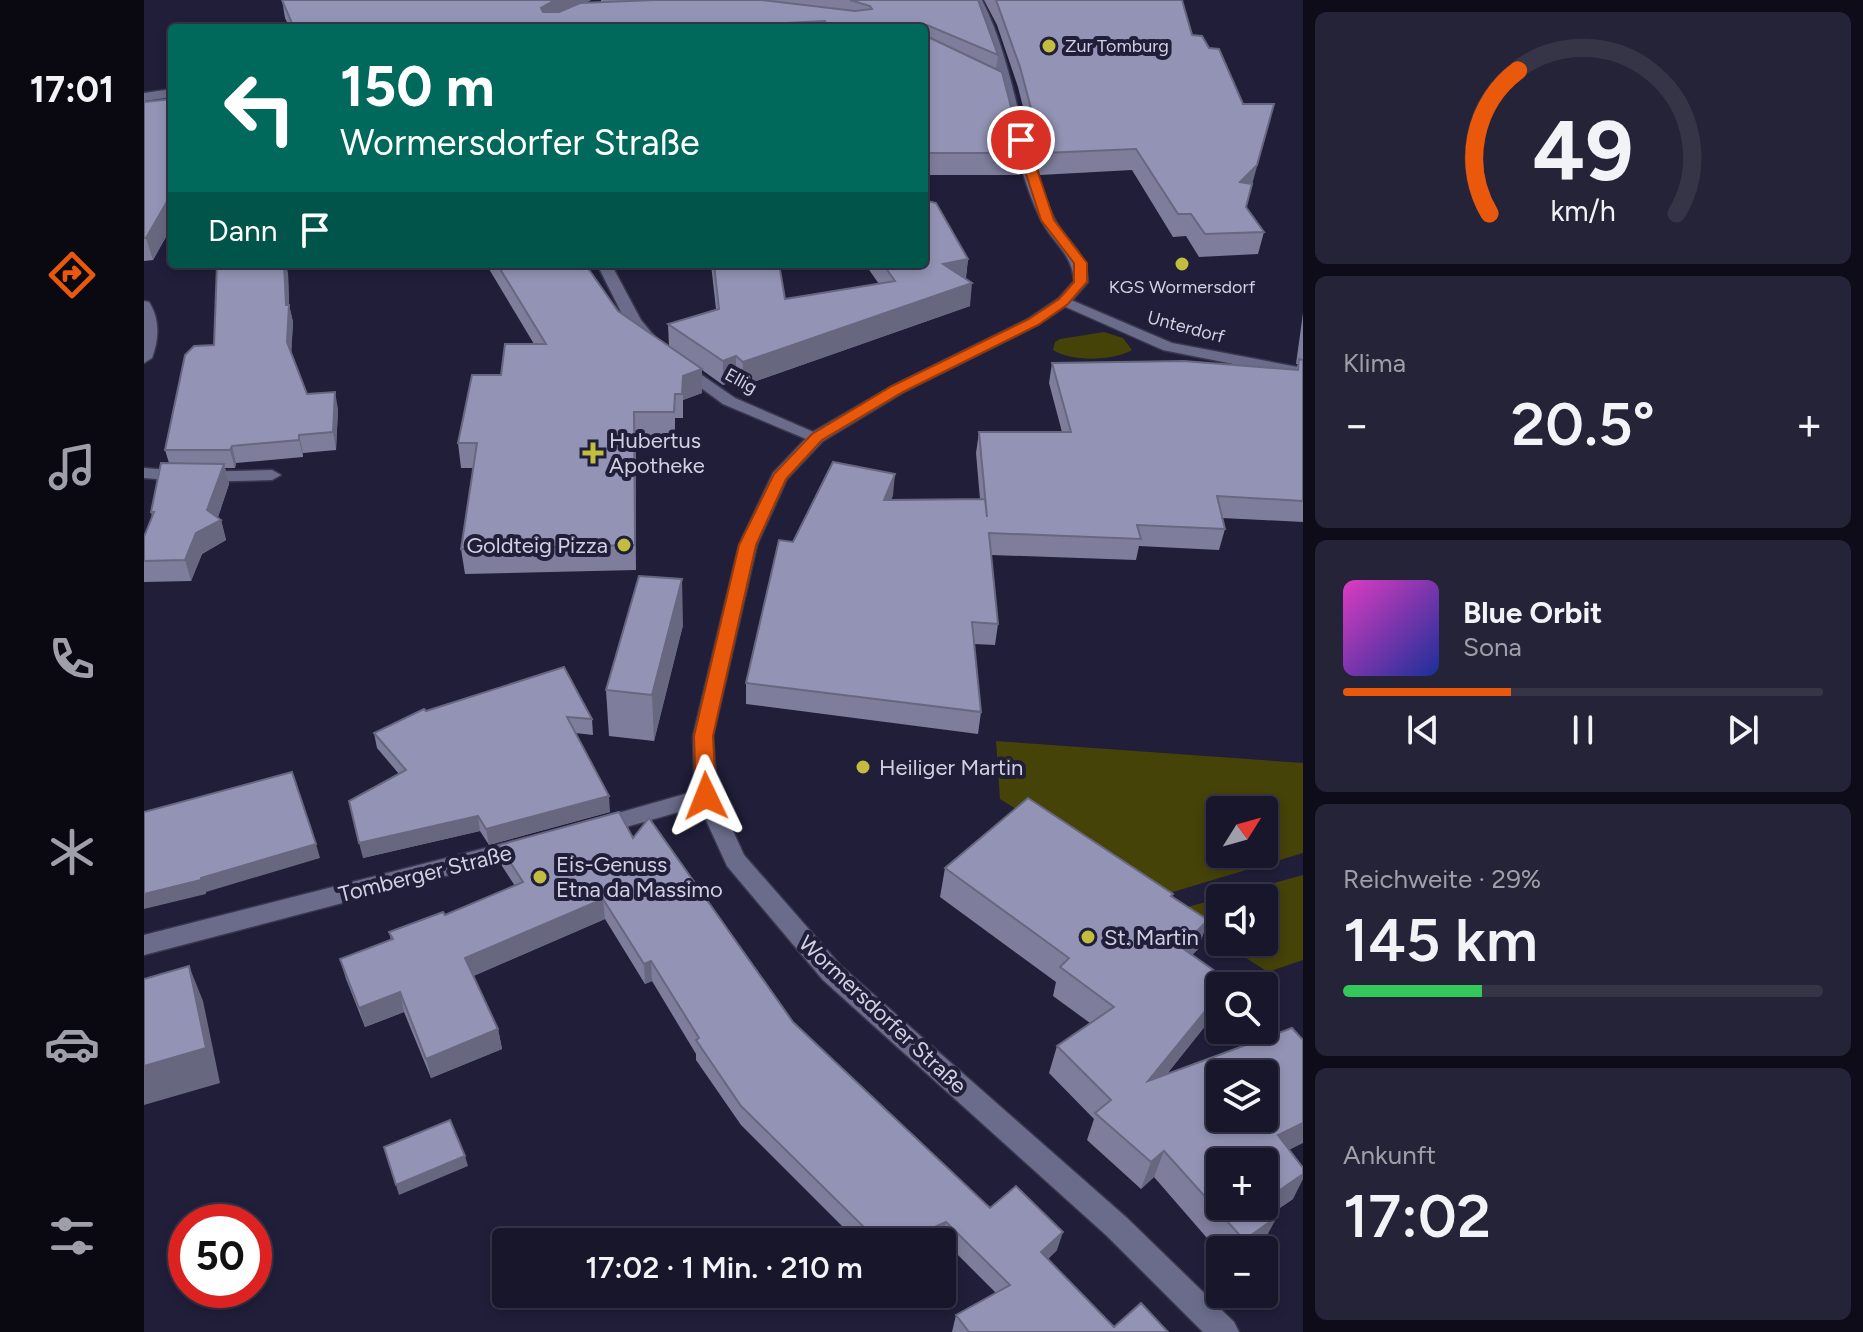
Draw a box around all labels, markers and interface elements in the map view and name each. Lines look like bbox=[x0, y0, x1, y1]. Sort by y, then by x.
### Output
place label: Zur Tomburg bbox=[1065, 35, 1169, 57]
marker: Zur Tomburg bbox=[1040, 37, 1058, 55]
text: 150 m bbox=[340, 53, 495, 120]
icon: left bbox=[208, 56, 312, 160]
text: 17:01 bbox=[30, 68, 114, 111]
text: 49 bbox=[1533, 101, 1633, 201]
pin bbox=[987, 106, 1055, 174]
icon: arrive bbox=[999, 118, 1043, 162]
text: Wormersdorfer Straße bbox=[340, 121, 700, 164]
text: km/h bbox=[1550, 194, 1616, 228]
icon: arrive bbox=[293, 208, 337, 252]
text: Dann bbox=[208, 212, 277, 249]
icon: directions bbox=[44, 247, 100, 303]
marker: KGS Wormersdorf bbox=[1173, 255, 1191, 273]
place label: KGS Wormersdorf bbox=[1109, 276, 1256, 298]
street label: Unterdorf bbox=[1145, 306, 1227, 348]
text: Klima bbox=[1343, 347, 1406, 379]
street label: Ellig bbox=[721, 363, 761, 399]
text: 20.5° bbox=[1511, 388, 1655, 460]
text: − bbox=[1343, 398, 1370, 451]
text: + bbox=[1796, 398, 1823, 451]
place label: Hubertus Apotheke bbox=[609, 427, 705, 479]
icon: music bbox=[44, 439, 100, 495]
marker: Hubertus Apotheke bbox=[584, 444, 602, 462]
place label: Goldteig Pizza bbox=[466, 532, 608, 559]
marker: Goldteig Pizza bbox=[615, 536, 633, 554]
text: Blue Orbit bbox=[1463, 594, 1602, 631]
icon: phone bbox=[44, 631, 100, 687]
text: Sona bbox=[1463, 631, 1522, 663]
icon: previous bbox=[1401, 708, 1445, 752]
icon: pause bbox=[1561, 708, 1605, 752]
icon: next bbox=[1721, 708, 1765, 752]
position arrow bbox=[664, 754, 748, 838]
place label: Heiliger Martin bbox=[879, 754, 1023, 781]
marker: Heiliger Martin bbox=[854, 758, 872, 776]
north arrow bbox=[1206, 796, 1278, 868]
map controls bbox=[1206, 796, 1278, 1308]
icon: climate bbox=[44, 824, 100, 880]
street label: Tomberger Straße bbox=[336, 839, 514, 908]
place label: Eis-Genuss Etna da Massimo bbox=[556, 851, 723, 903]
text: Reichweite · 29% bbox=[1343, 863, 1541, 895]
marker: Eis-Genuss Etna da Massimo bbox=[531, 868, 549, 886]
button: sound bbox=[1206, 884, 1278, 956]
text: 145 km bbox=[1343, 904, 1538, 976]
place label: St. Martin bbox=[1104, 924, 1199, 951]
marker: St. Martin bbox=[1079, 928, 1097, 946]
street label: Wormersdorfer Straße bbox=[793, 930, 972, 1099]
button: search bbox=[1206, 972, 1278, 1044]
icon: car bbox=[44, 1016, 100, 1072]
button: layers bbox=[1206, 1060, 1278, 1132]
text: Ankunft bbox=[1343, 1139, 1436, 1171]
button: + bbox=[1206, 1148, 1278, 1220]
text: 17:02 bbox=[1343, 1180, 1491, 1252]
speed limit sign: 50 bbox=[168, 1204, 272, 1308]
icon: filters bbox=[44, 1208, 100, 1264]
button: − bbox=[1206, 1236, 1278, 1308]
text: 17:02 · 1 Min. · 210 m bbox=[585, 1249, 863, 1286]

